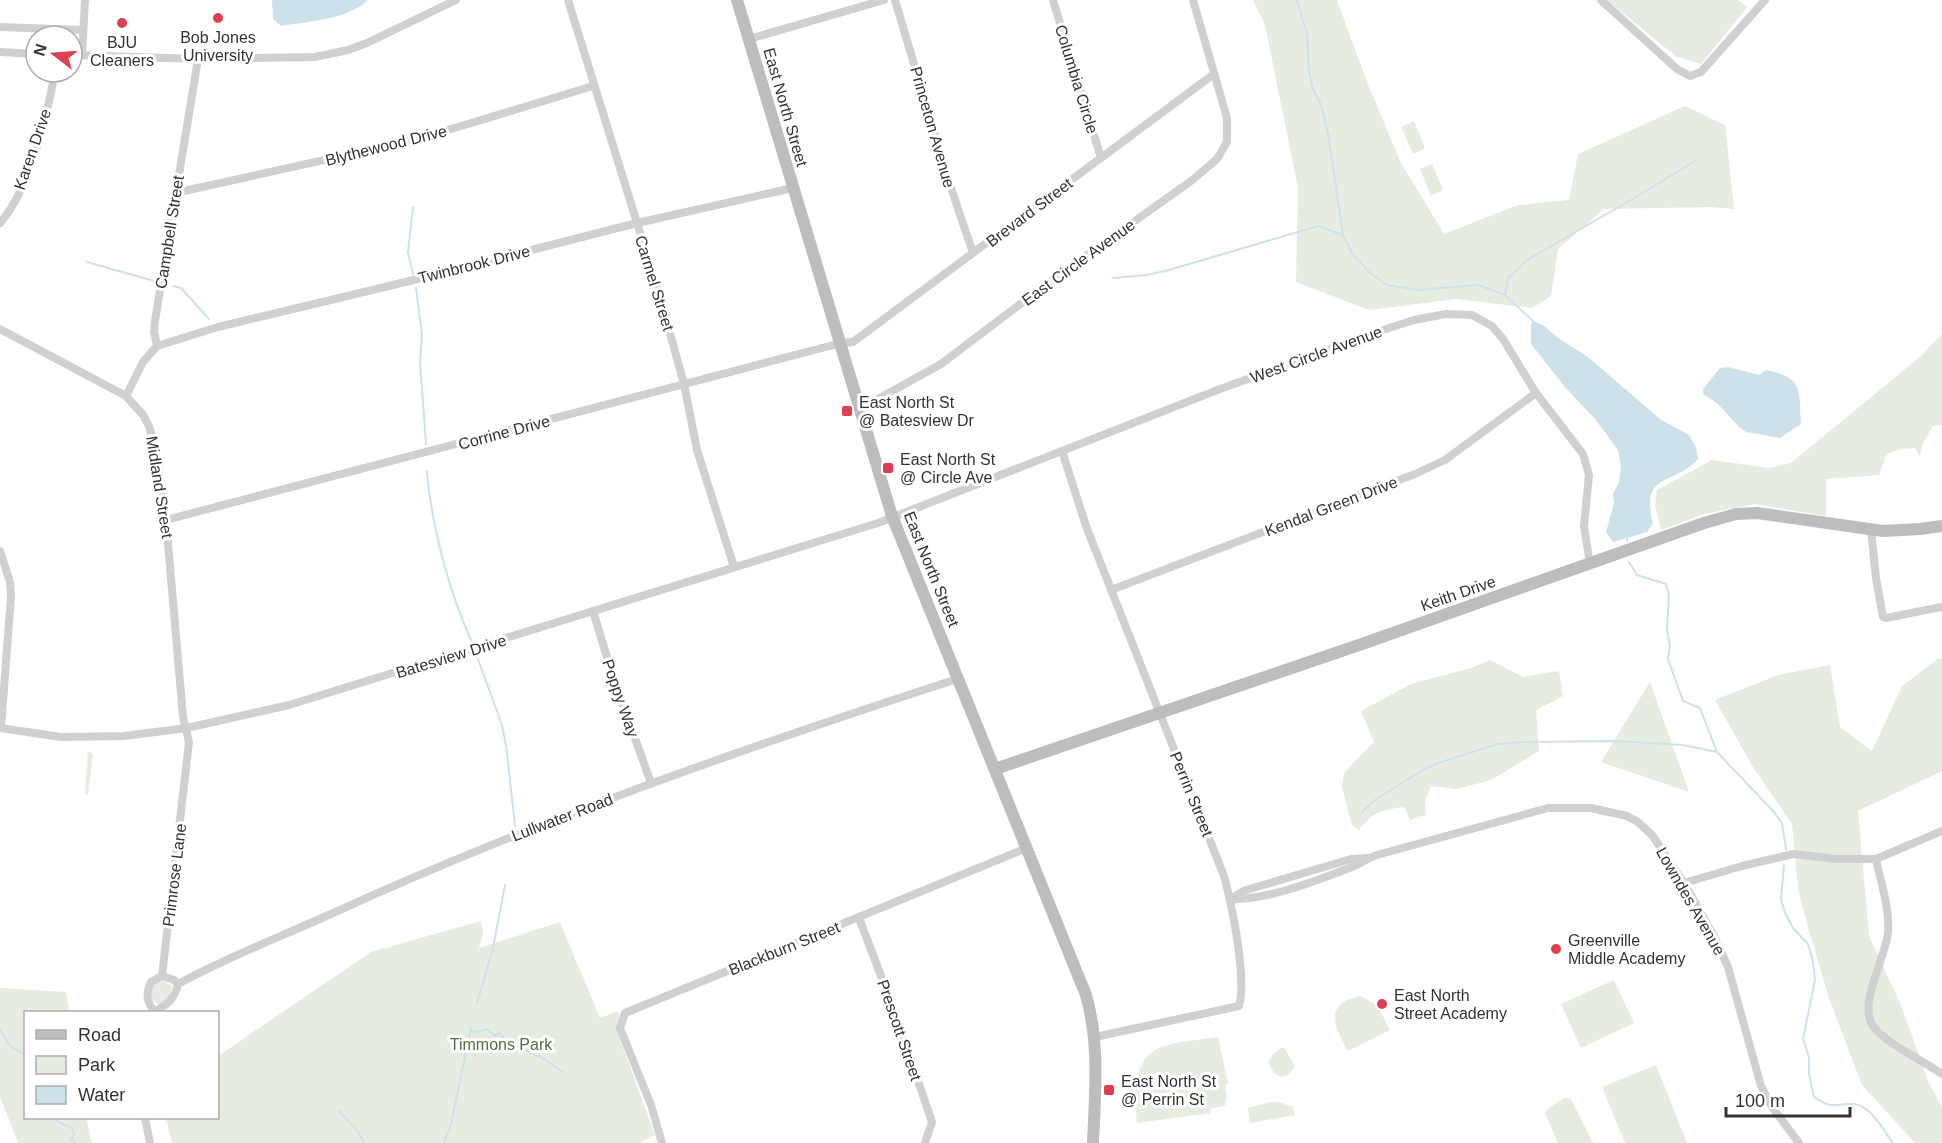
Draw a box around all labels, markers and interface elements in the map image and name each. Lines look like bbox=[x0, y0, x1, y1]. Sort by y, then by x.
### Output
marker: Bob Jones University bbox=[211, 11, 225, 25]
marker: BJU Cleaners bbox=[115, 16, 129, 30]
street label: Columbia Circle bbox=[1052, 23, 1101, 136]
north arrow bbox=[24, 24, 84, 84]
place label: Bob Jones University bbox=[180, 29, 256, 64]
place label: BJU Cleaners bbox=[90, 34, 154, 69]
text: N bbox=[30, 42, 50, 58]
street label: East North Street bbox=[760, 46, 811, 169]
street label: Princeton Avenue bbox=[907, 65, 958, 190]
street label: Karen Drive bbox=[11, 106, 54, 192]
street label: Blythewood Drive bbox=[324, 122, 449, 169]
street label: Campbell Street bbox=[152, 174, 187, 290]
street label: Brevard Street bbox=[983, 174, 1076, 250]
street label: East Circle Avenue bbox=[1019, 216, 1138, 309]
street label: Carmel Street bbox=[632, 233, 677, 333]
street label: Twinbrook Drive bbox=[416, 242, 532, 287]
street label: West Circle Avenue bbox=[1248, 323, 1384, 386]
place label: East North St @ Batesview Dr bbox=[859, 394, 975, 429]
marker: East North St @ Batesview Dr bbox=[840, 404, 854, 418]
street label: Corrine Drive bbox=[456, 412, 552, 453]
street label: Midland Street bbox=[143, 435, 176, 540]
place label: East North St @ Circle Ave bbox=[900, 451, 996, 486]
marker: East North St @ Circle Ave bbox=[881, 461, 895, 475]
street label: Kendal Green Drive bbox=[1263, 473, 1400, 540]
street label: East North Street bbox=[901, 509, 963, 630]
street label: Keith Drive bbox=[1418, 573, 1498, 614]
street label: Batesview Drive bbox=[394, 632, 509, 681]
street label: Poppy Way bbox=[599, 657, 642, 739]
street label: Perrin Street bbox=[1167, 749, 1216, 840]
street label: Lullwater Road bbox=[509, 790, 615, 845]
street label: Primrose Lane bbox=[160, 822, 189, 928]
street label: Lowndes Avenue bbox=[1653, 844, 1728, 958]
street label: Blackburn Street bbox=[726, 918, 843, 978]
place label: Greenville Middle Academy bbox=[1568, 932, 1685, 967]
marker: Greenville Middle Academy bbox=[1549, 942, 1563, 956]
street label: Prescott Street bbox=[874, 977, 925, 1083]
place label: East North Street Academy bbox=[1394, 987, 1507, 1022]
marker: East North Street Academy bbox=[1375, 997, 1389, 1011]
legend bbox=[24, 1011, 219, 1119]
text: Road bbox=[78, 1025, 121, 1045]
park label: Timmons Park bbox=[450, 1036, 553, 1053]
text: Park bbox=[78, 1055, 116, 1075]
place label: East North St @ Perrin St bbox=[1121, 1073, 1217, 1108]
scale bar bbox=[1726, 1080, 1850, 1118]
marker: East North St @ Perrin St bbox=[1102, 1083, 1116, 1097]
text: Water bbox=[78, 1085, 125, 1105]
text: 100 m bbox=[1735, 1091, 1785, 1111]

